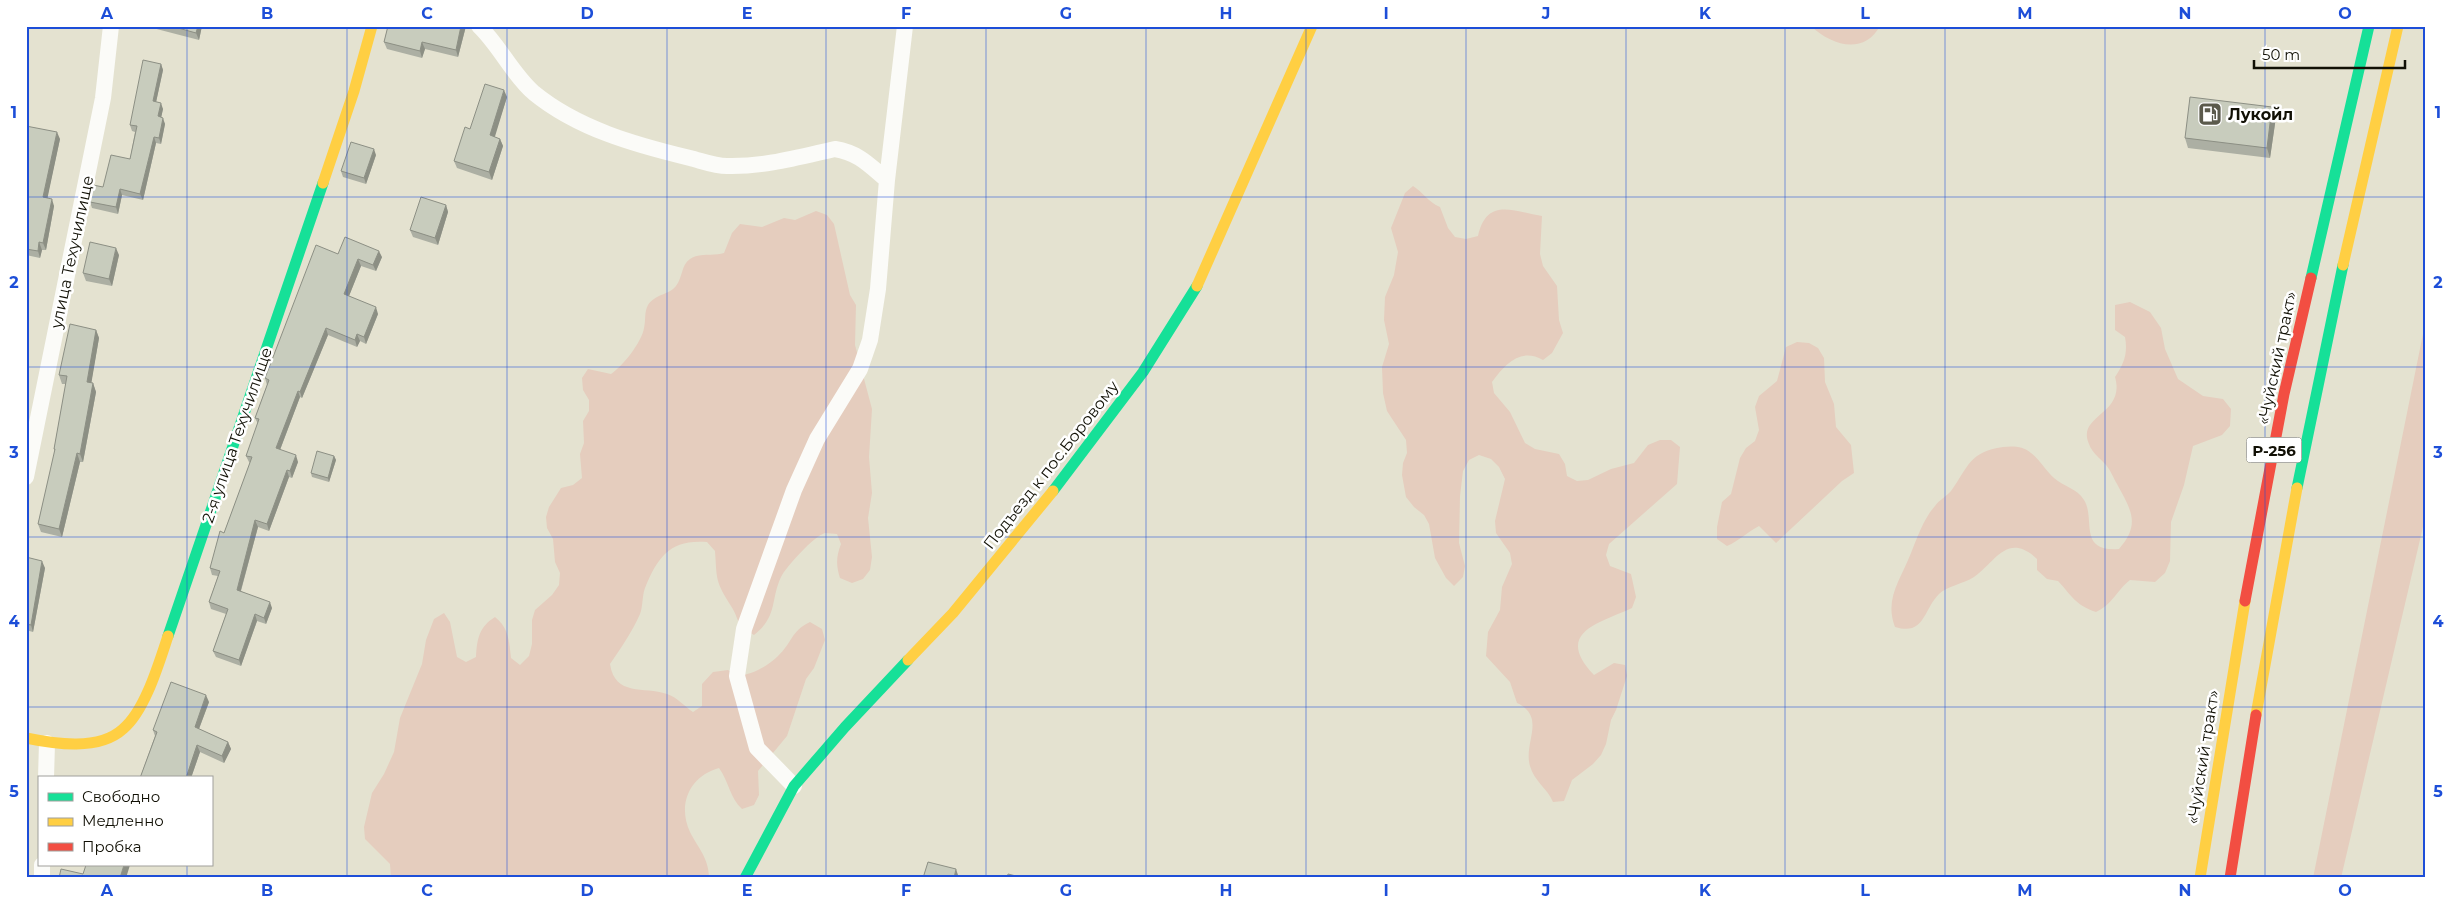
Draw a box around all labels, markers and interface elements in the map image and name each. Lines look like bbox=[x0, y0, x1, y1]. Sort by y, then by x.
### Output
text: A bbox=[100, 4, 114, 23]
text: B bbox=[261, 4, 273, 23]
text: C bbox=[421, 4, 433, 23]
text: D bbox=[580, 4, 594, 23]
text: E bbox=[742, 4, 752, 23]
text: F bbox=[901, 4, 911, 23]
text: G bbox=[1060, 4, 1072, 23]
text: H bbox=[1220, 4, 1232, 23]
text: I bbox=[1383, 4, 1389, 23]
text: J bbox=[1541, 4, 1550, 23]
text: K bbox=[1699, 4, 1712, 23]
text: L bbox=[1860, 4, 1870, 23]
text: M bbox=[2017, 4, 2033, 23]
text: N bbox=[2179, 4, 2191, 23]
text: O bbox=[2338, 4, 2352, 23]
scale bar bbox=[2254, 38, 2406, 70]
text: 50 m bbox=[2262, 45, 2300, 64]
fuel station icon: Лукойл bbox=[2197, 101, 2223, 127]
text: 1 bbox=[11, 103, 17, 122]
text: 1 bbox=[2435, 103, 2441, 122]
place label: Лукойл bbox=[2228, 105, 2293, 124]
street label: улица Техучилище bbox=[46, 174, 97, 331]
text: 2 bbox=[9, 273, 19, 292]
text: 2 bbox=[2433, 273, 2443, 292]
street label: «Чуйский тракт» bbox=[2254, 290, 2300, 426]
street label: 2-я улица Техучилище bbox=[198, 345, 276, 525]
street label: Подъезд к пос.Боровому bbox=[979, 377, 1123, 553]
road number: Р-256 bbox=[2246, 438, 2302, 462]
text: 3 bbox=[8, 443, 19, 462]
text: 3 bbox=[2432, 443, 2443, 462]
text: 4 bbox=[8, 612, 20, 631]
text: 4 bbox=[2432, 612, 2444, 631]
street label: «Чуйский тракт» bbox=[2183, 689, 2223, 825]
legend bbox=[38, 776, 212, 866]
text: 5 bbox=[9, 782, 19, 801]
text: 5 bbox=[2433, 782, 2443, 801]
text: Свободно bbox=[82, 787, 160, 806]
text: Медленно bbox=[82, 811, 164, 830]
text: Пробка bbox=[82, 837, 141, 856]
text: A bbox=[100, 881, 114, 900]
text: B bbox=[261, 881, 273, 900]
text: C bbox=[421, 881, 433, 900]
text: D bbox=[580, 881, 594, 900]
text: E bbox=[742, 881, 752, 900]
text: F bbox=[901, 881, 911, 900]
text: G bbox=[1060, 881, 1072, 900]
text: H bbox=[1220, 881, 1232, 900]
text: I bbox=[1383, 881, 1389, 900]
text: J bbox=[1541, 881, 1550, 900]
text: K bbox=[1699, 881, 1712, 900]
text: L bbox=[1860, 881, 1870, 900]
text: M bbox=[2017, 881, 2033, 900]
text: N bbox=[2179, 881, 2191, 900]
text: O bbox=[2338, 881, 2352, 900]

